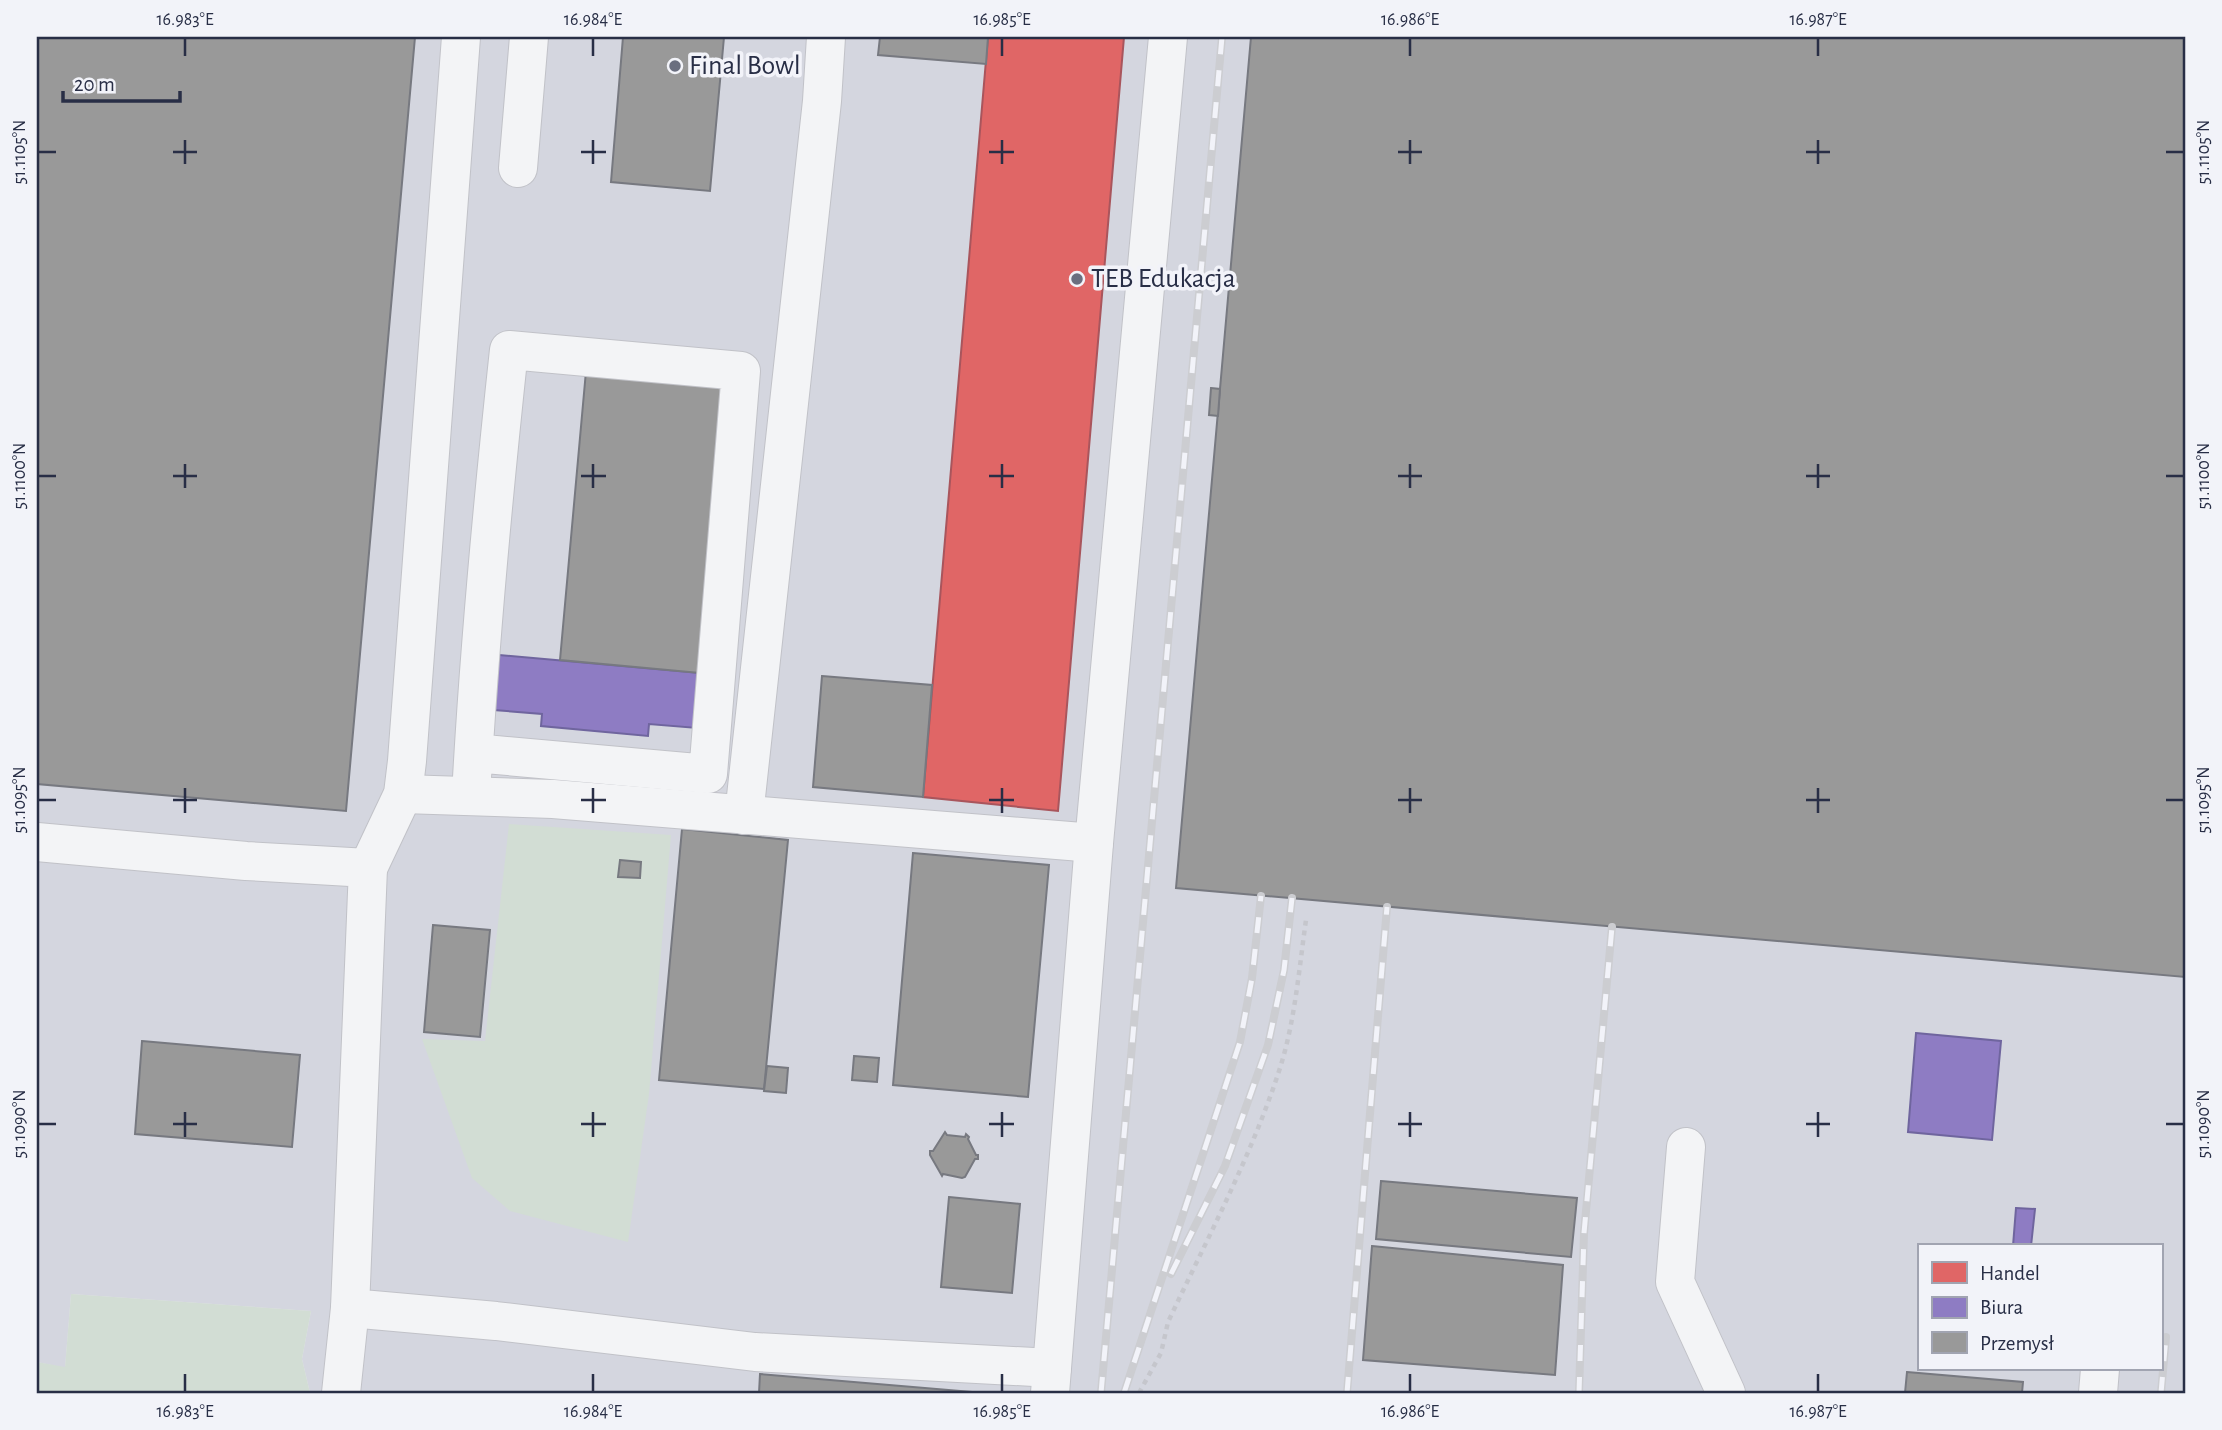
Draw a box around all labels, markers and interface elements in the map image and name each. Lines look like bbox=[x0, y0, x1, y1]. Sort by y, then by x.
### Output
text: 16.983°E bbox=[156, 11, 214, 29]
text: 16.984°E bbox=[564, 11, 623, 29]
text: 16.985°E bbox=[973, 11, 1031, 29]
text: 16.986°E bbox=[1381, 11, 1439, 29]
text: 16.987°E bbox=[1789, 11, 1847, 29]
place label: Final Bowl bbox=[689, 52, 801, 80]
marker: Final Bowl bbox=[667, 58, 683, 74]
scale bar bbox=[63, 60, 180, 104]
text: 20 m bbox=[74, 74, 115, 95]
text: 51.1105°N bbox=[11, 120, 29, 184]
text: 51.1105°N bbox=[2195, 120, 2213, 184]
place label: TEB Edukacja bbox=[1091, 265, 1236, 293]
marker: TEB Edukacja bbox=[1069, 271, 1085, 287]
text: 51.1100°N bbox=[11, 443, 29, 509]
text: 51.1100°N bbox=[2195, 443, 2213, 509]
text: 51.1095°N bbox=[11, 766, 29, 834]
text: 51.1095°N bbox=[2195, 766, 2213, 834]
text: 51.1090°N bbox=[11, 1089, 29, 1159]
text: 51.1090°N bbox=[2195, 1089, 2213, 1159]
legend bbox=[1918, 1244, 2162, 1370]
text: Handel bbox=[1980, 1263, 2040, 1284]
text: Biura bbox=[1980, 1297, 2023, 1318]
text: Przemysł bbox=[1980, 1333, 2055, 1354]
text: 16.983°E bbox=[156, 1403, 214, 1421]
text: 16.984°E bbox=[564, 1403, 623, 1421]
text: 16.985°E bbox=[973, 1403, 1031, 1421]
text: 16.986°E bbox=[1381, 1403, 1439, 1421]
text: 16.987°E bbox=[1789, 1403, 1847, 1421]

